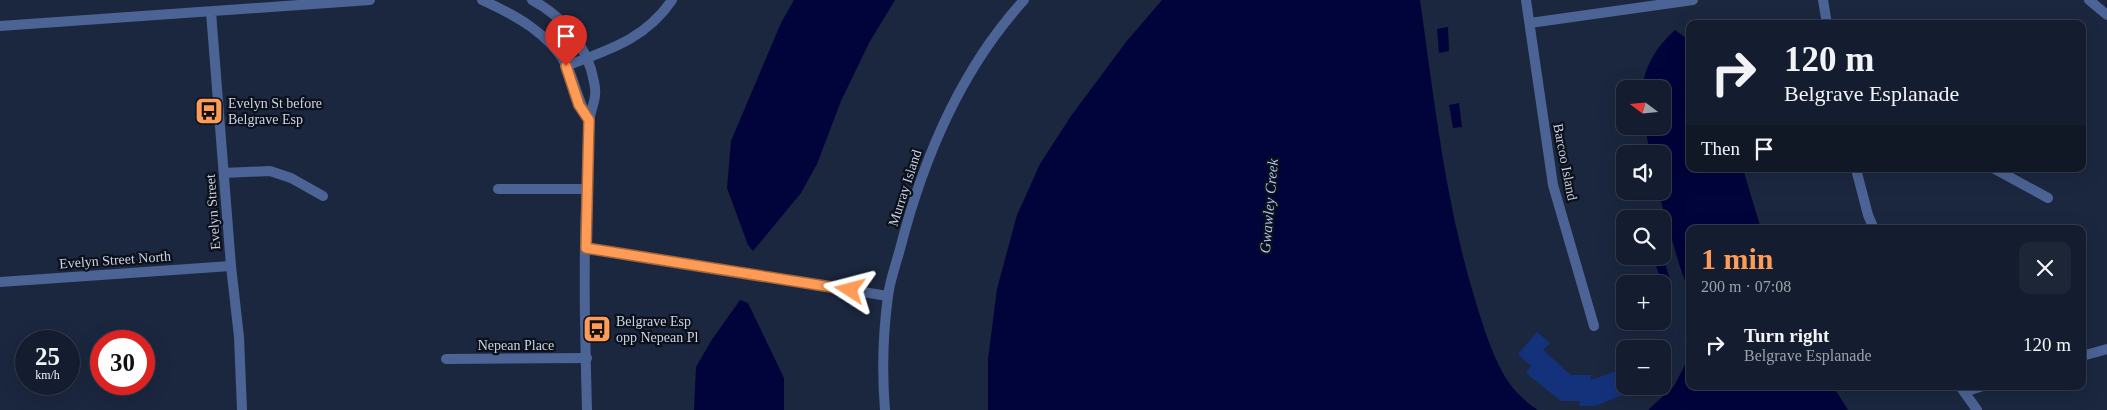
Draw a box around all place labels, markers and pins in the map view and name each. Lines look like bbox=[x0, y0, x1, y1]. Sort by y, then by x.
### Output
pin bbox=[545, 15, 587, 66]
bus stop icon: Evelyn St before Belgrave Esp bbox=[194, 96, 224, 126]
place label: Evelyn St before Belgrave Esp bbox=[228, 96, 322, 127]
bus stop icon: Belgrave Esp opp Nepean Pl bbox=[582, 314, 612, 344]
place label: Belgrave Esp opp Nepean Pl bbox=[616, 314, 699, 345]

